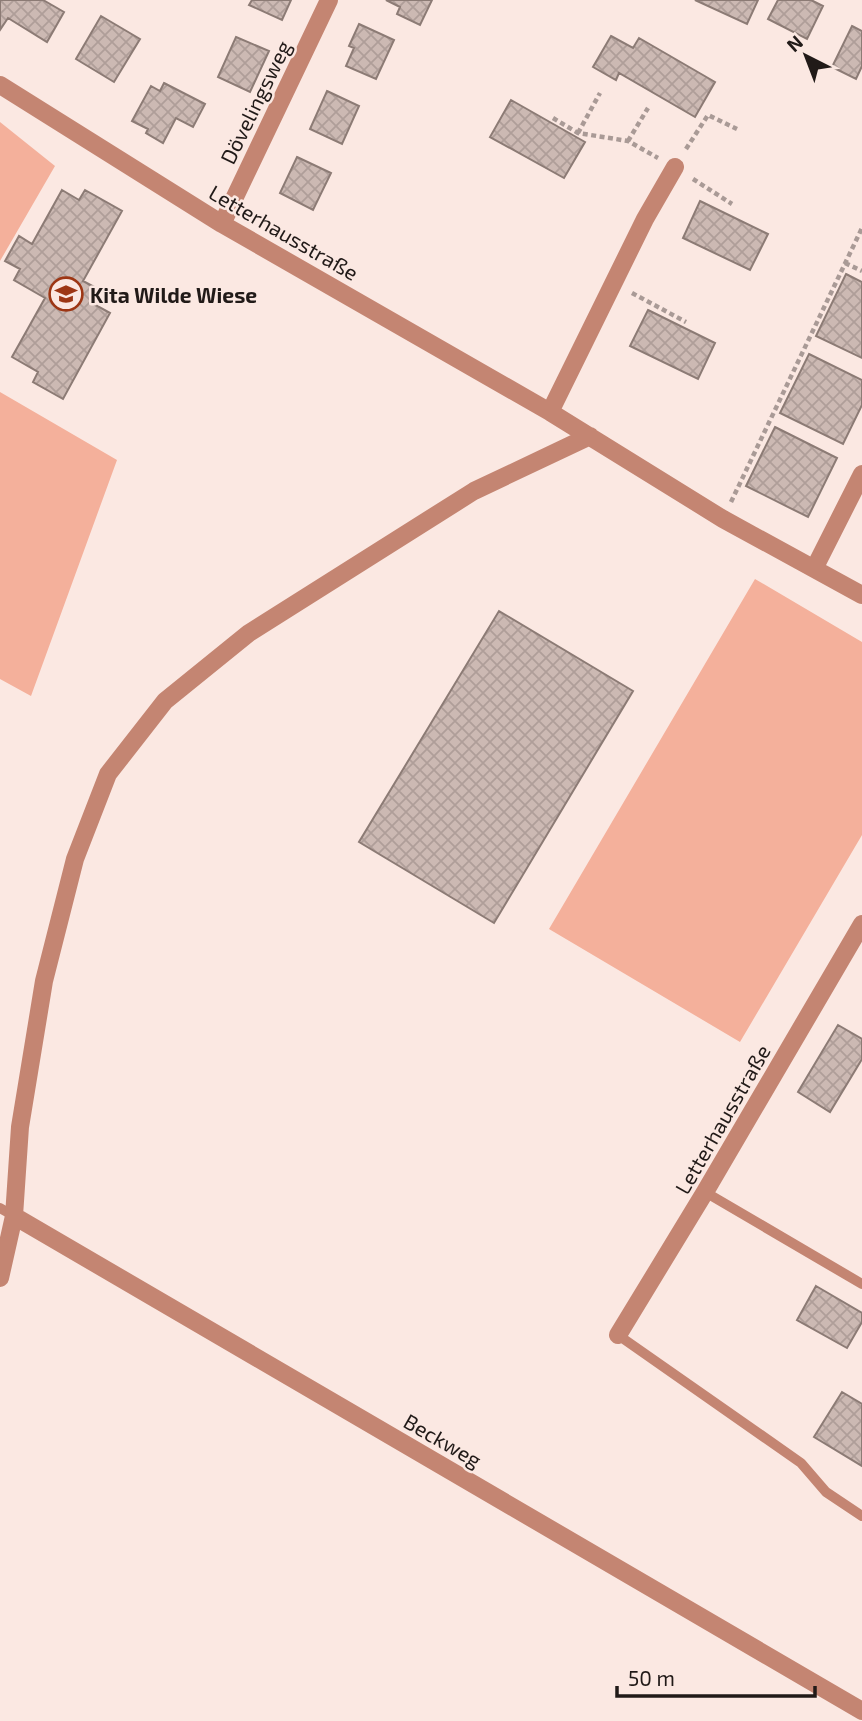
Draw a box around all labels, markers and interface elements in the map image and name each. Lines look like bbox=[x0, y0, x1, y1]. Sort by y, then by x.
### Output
north arrow bbox=[771, 21, 841, 91]
text: N bbox=[781, 30, 807, 56]
street label: Dövelingsweg bbox=[214, 36, 296, 168]
street label: Letterhausstraße bbox=[205, 179, 363, 285]
school or university icon: Kita Wilde Wiese bbox=[47, 275, 85, 313]
place label: Kita Wilde Wiese bbox=[90, 282, 257, 307]
street label: Letterhausstraße bbox=[669, 1040, 775, 1198]
street label: Beckweg bbox=[400, 1408, 487, 1472]
scale bar bbox=[617, 1654, 815, 1698]
text: 50 m bbox=[628, 1665, 675, 1690]

